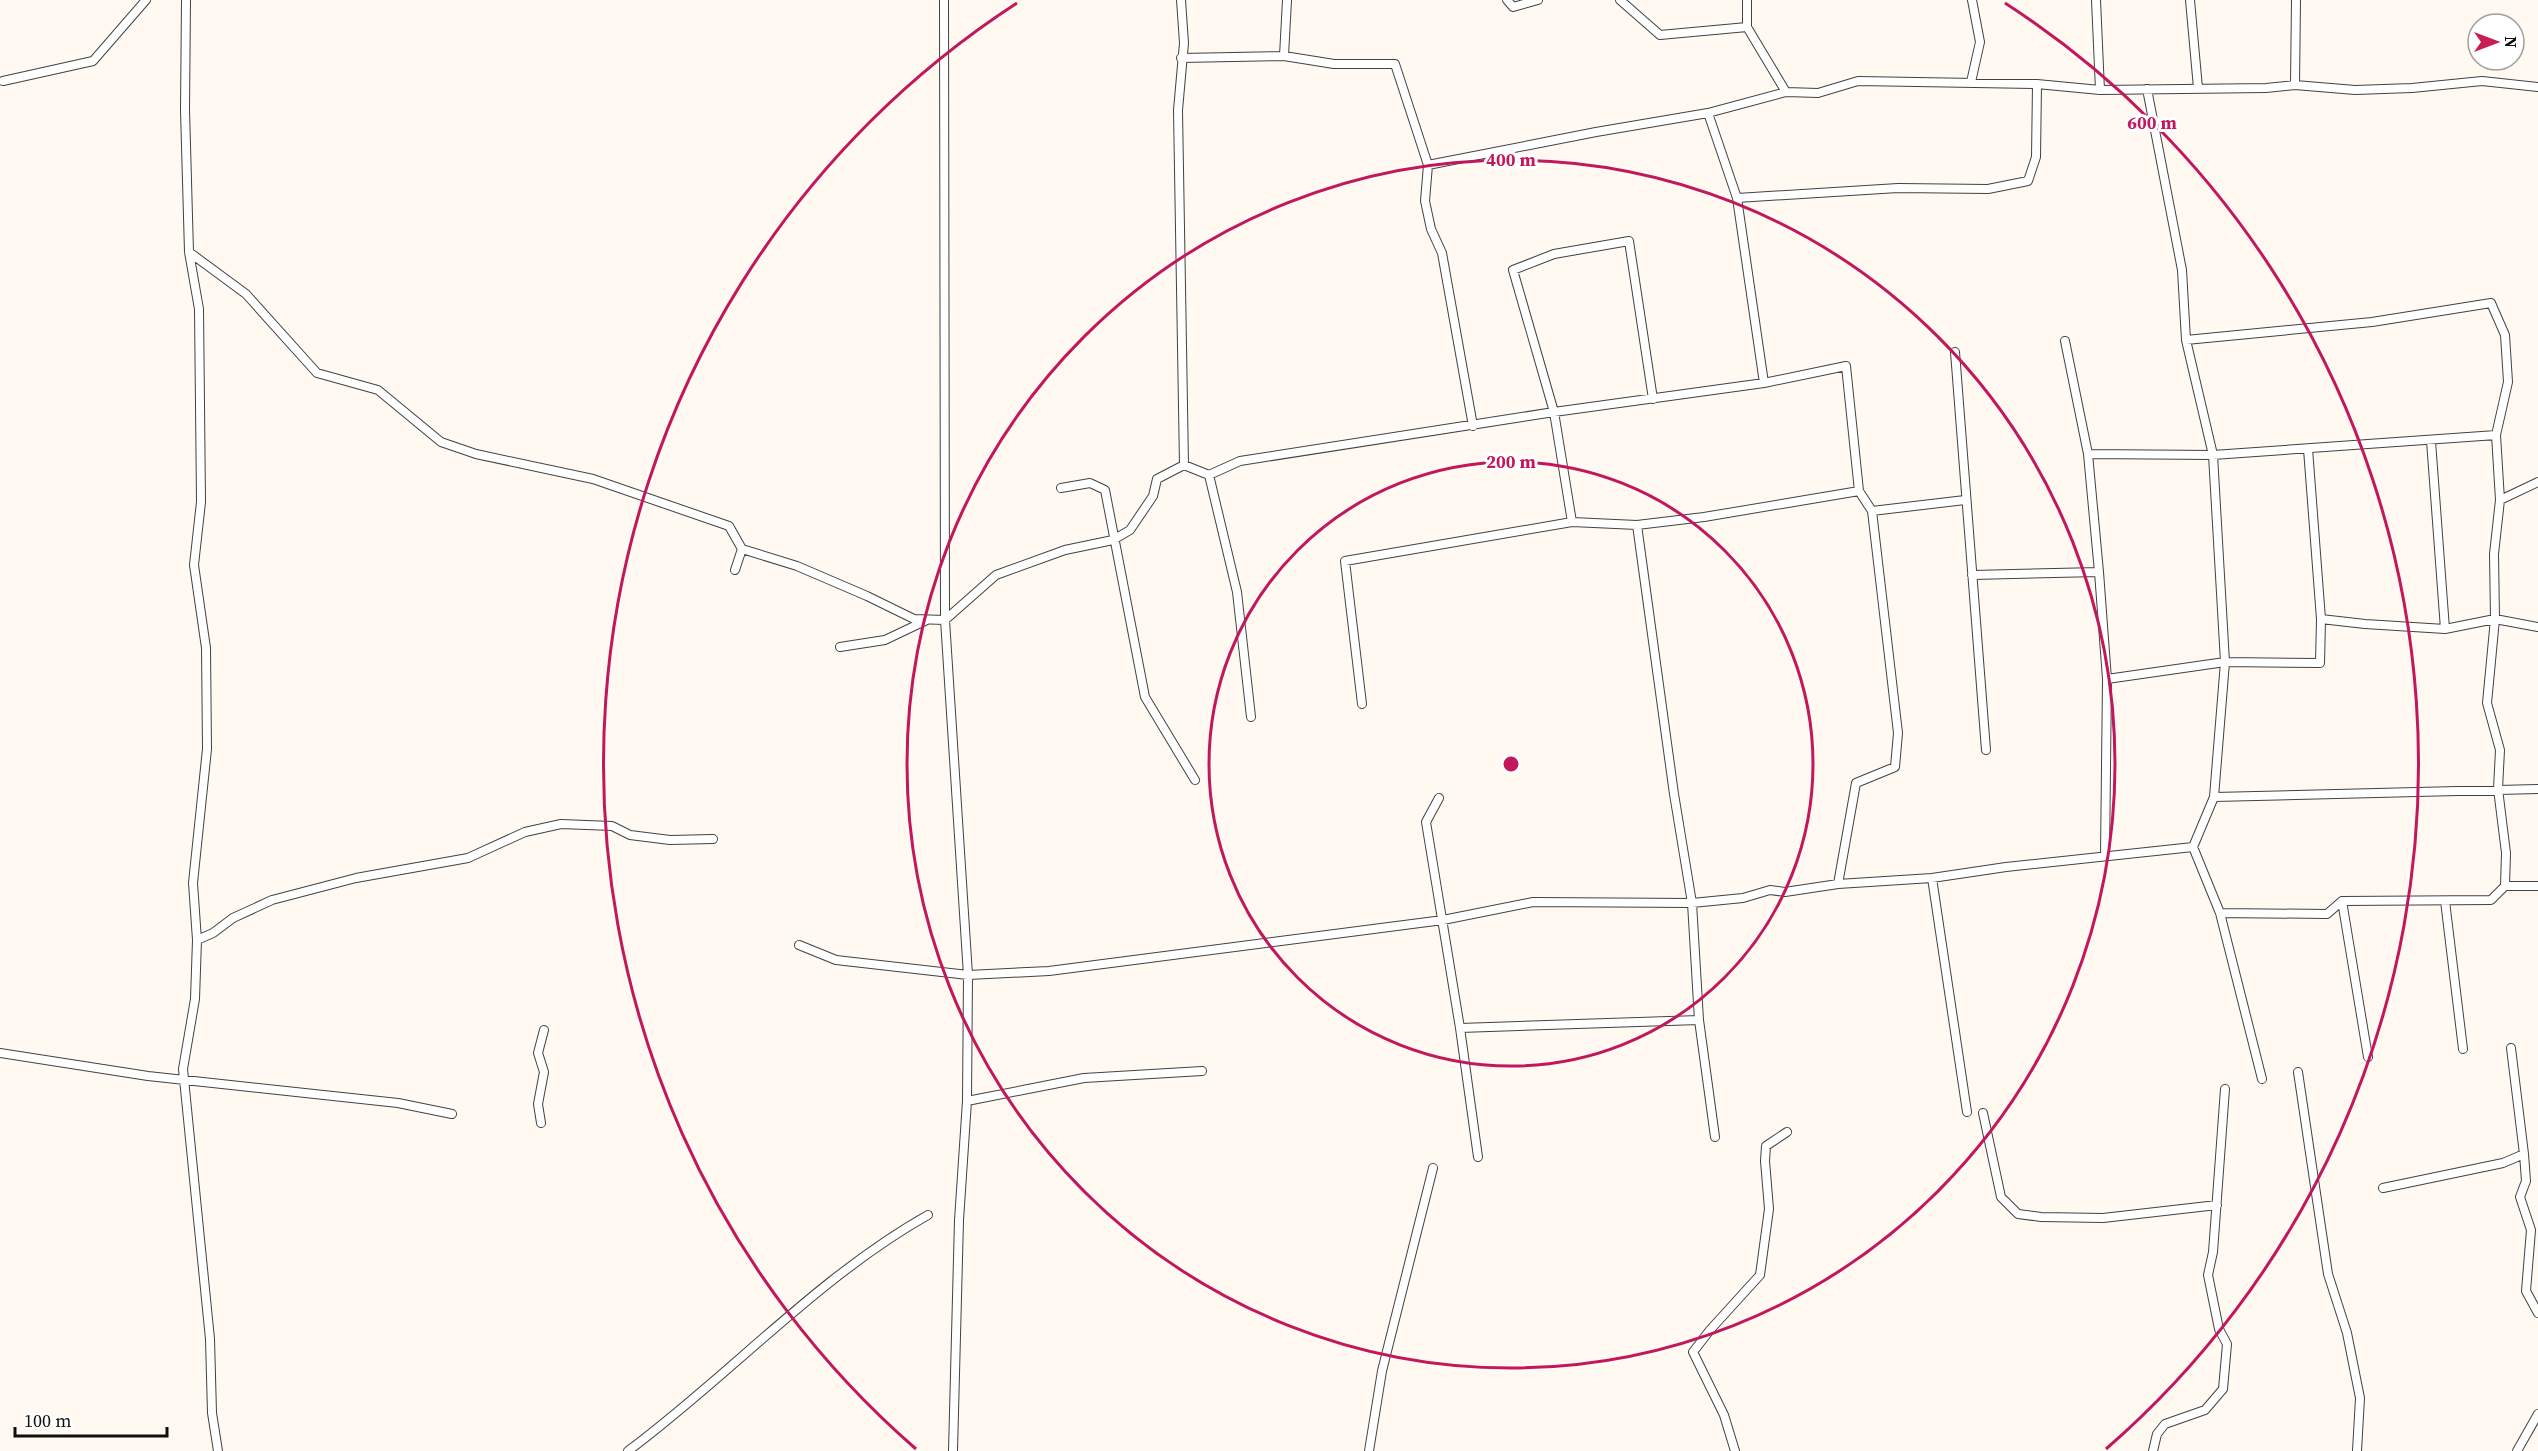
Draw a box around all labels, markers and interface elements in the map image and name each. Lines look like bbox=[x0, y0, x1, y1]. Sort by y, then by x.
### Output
north arrow bbox=[2466, 12, 2526, 72]
text: N bbox=[2500, 36, 2522, 48]
text: 600 m bbox=[2127, 110, 2177, 135]
text: 400 m bbox=[1486, 147, 1536, 172]
text: 200 m bbox=[1486, 449, 1536, 474]
centre of rings bbox=[1501, 754, 1521, 774]
scale bar bbox=[15, 1400, 166, 1438]
text: 100 m bbox=[24, 1408, 71, 1433]

